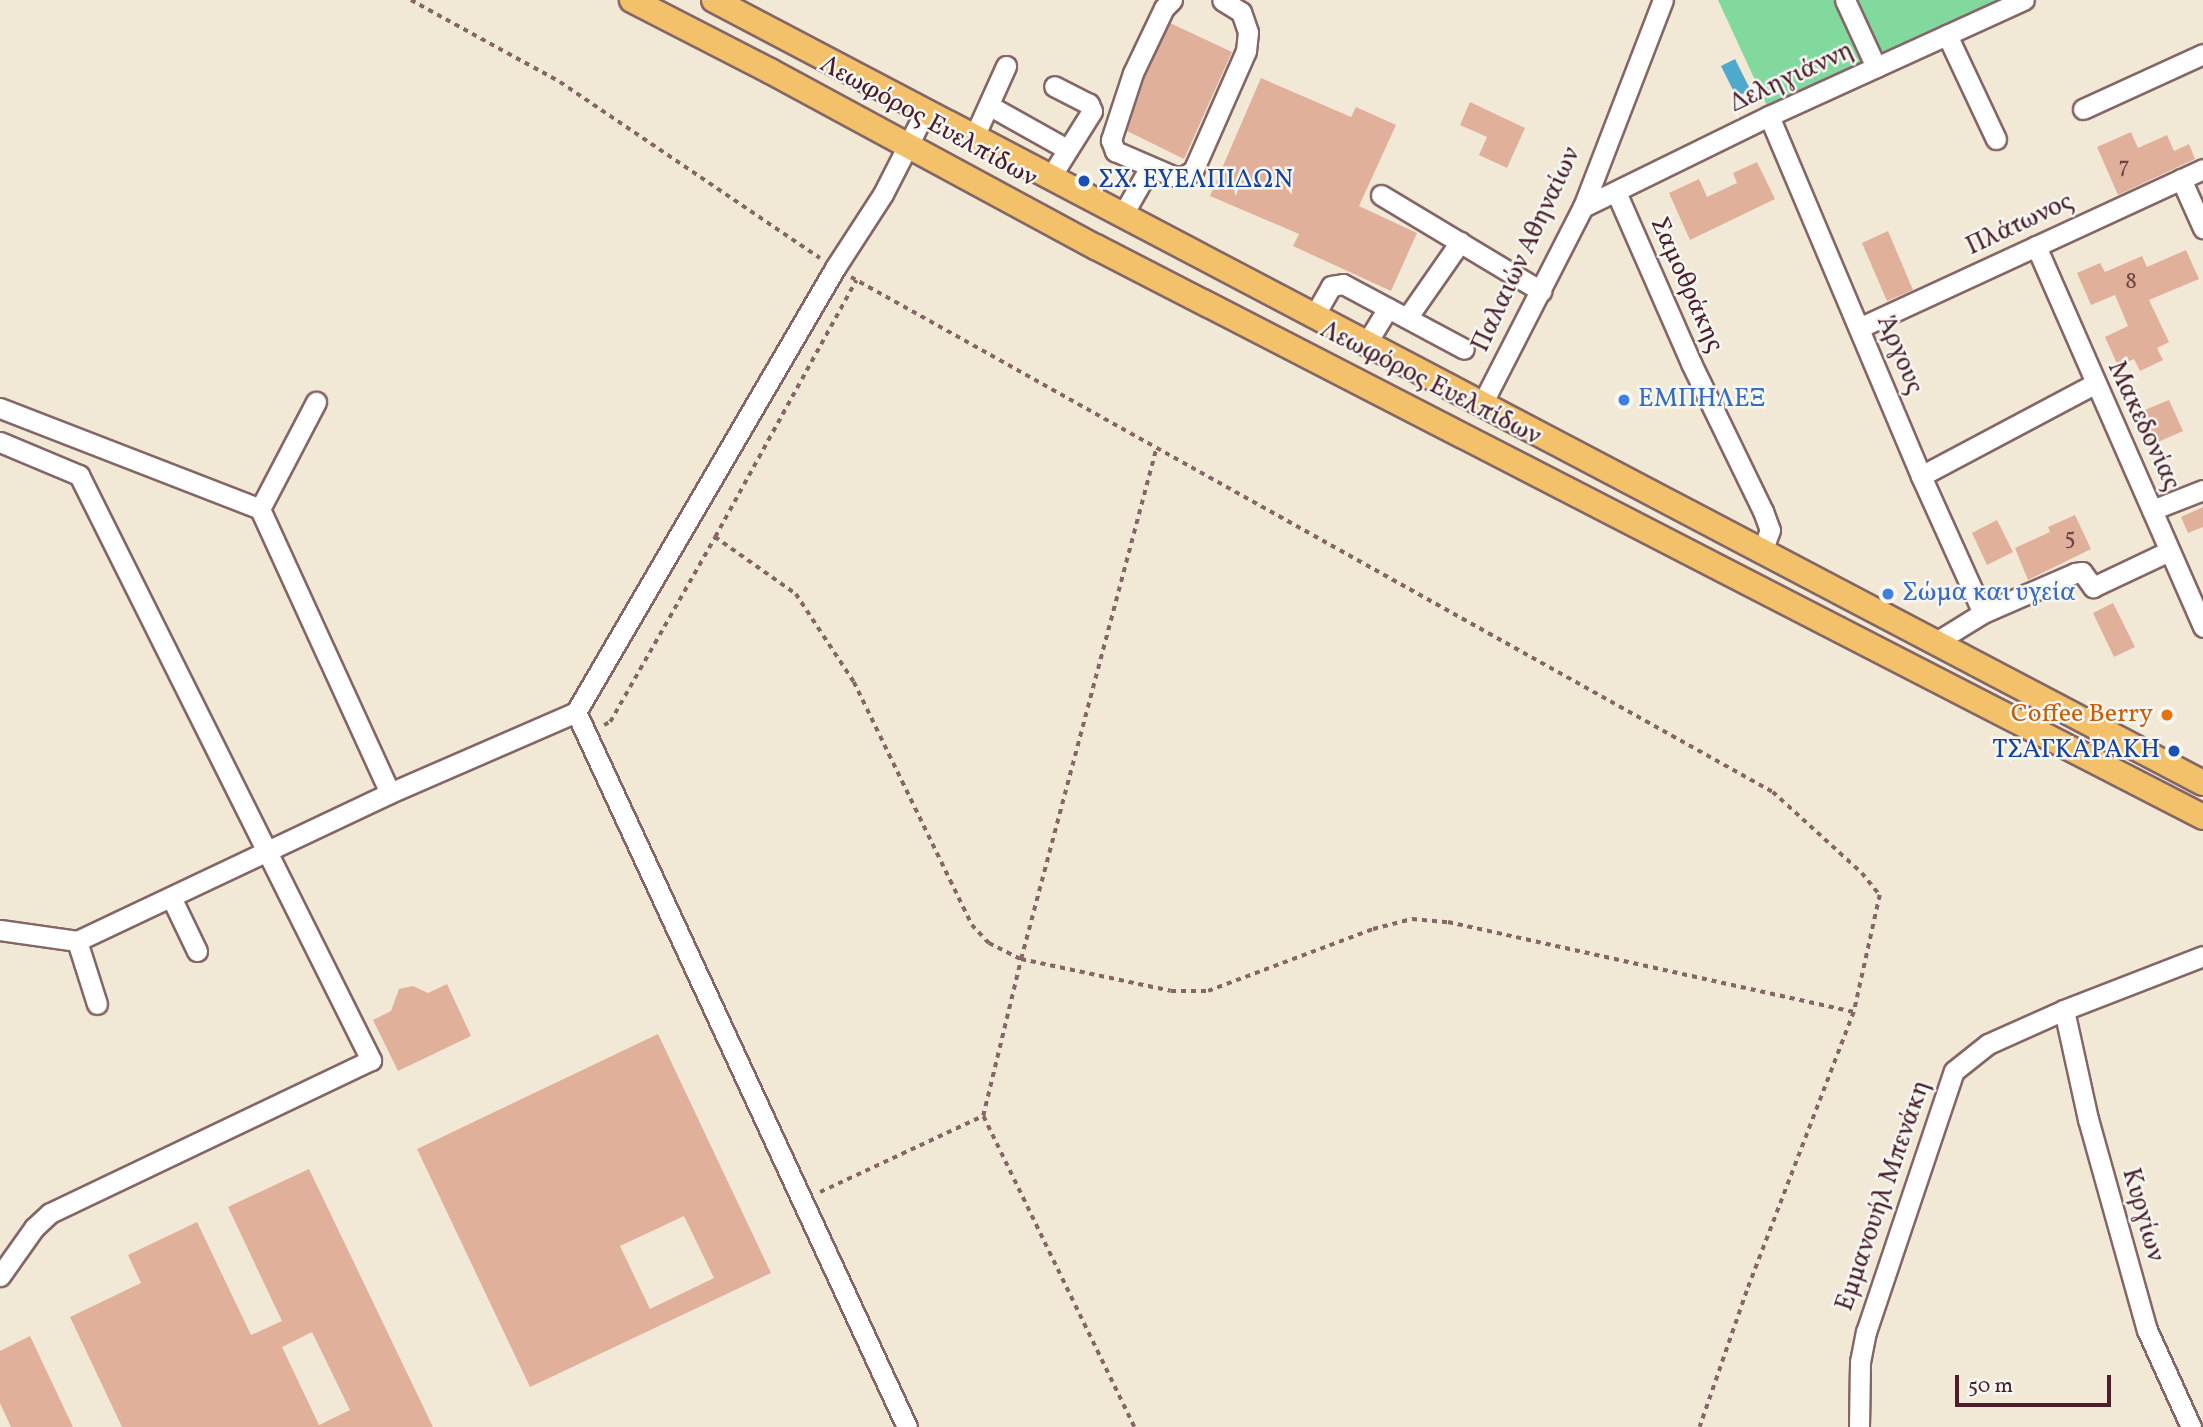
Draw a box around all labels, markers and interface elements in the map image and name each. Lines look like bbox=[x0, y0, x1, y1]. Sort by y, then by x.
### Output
street label: Δεληγιάννη bbox=[1725, 36, 1859, 120]
street label: Λεωφόρος Ευελπίδων bbox=[814, 49, 1042, 195]
street label: Παλαιών Αθηναίων bbox=[1466, 142, 1588, 358]
house number: 7 bbox=[2118, 153, 2130, 181]
place label: ΣΧ. ΕΥΕΛΠΙΔΩΝ bbox=[1098, 165, 1293, 197]
marker: ΣΧ. ΕΥΕΛΠΙΔΩΝ bbox=[1076, 173, 1092, 189]
street label: Πλάτωνος bbox=[1962, 187, 2078, 263]
street label: Σαμοθράκης bbox=[1642, 213, 1730, 357]
house number: 8 bbox=[2125, 268, 2137, 296]
street label: Άργους bbox=[1869, 311, 1929, 399]
street label: Λεωφόρος Ευελπίδων bbox=[1315, 315, 1545, 453]
street label: Μακεδονίας bbox=[2100, 356, 2186, 496]
place label: ΕΜΠΗΛΕΞ bbox=[1638, 384, 1766, 416]
marker: ΕΜΠΗΛΕΞ bbox=[1616, 392, 1632, 408]
house number: 5 bbox=[2064, 524, 2076, 552]
place label: Σώμα και υγεία bbox=[1902, 578, 2076, 610]
marker: Σώμα και υγεία bbox=[1880, 586, 1896, 602]
place label: Coffee Berry bbox=[2011, 699, 2153, 731]
marker: Coffee Berry bbox=[2159, 707, 2175, 723]
place label: ΤΣΑΓΚΑΡΑΚΗ bbox=[1992, 735, 2160, 767]
marker: ΤΣΑΓΚΑΡΑΚΗ bbox=[2166, 743, 2182, 759]
street label: Εμμανουήλ Μπενάκη bbox=[1830, 1077, 1938, 1315]
street label: Κυργίων bbox=[2114, 1165, 2170, 1265]
scale bar bbox=[1958, 1360, 2114, 1404]
text: 50 m bbox=[1968, 1372, 2013, 1401]

